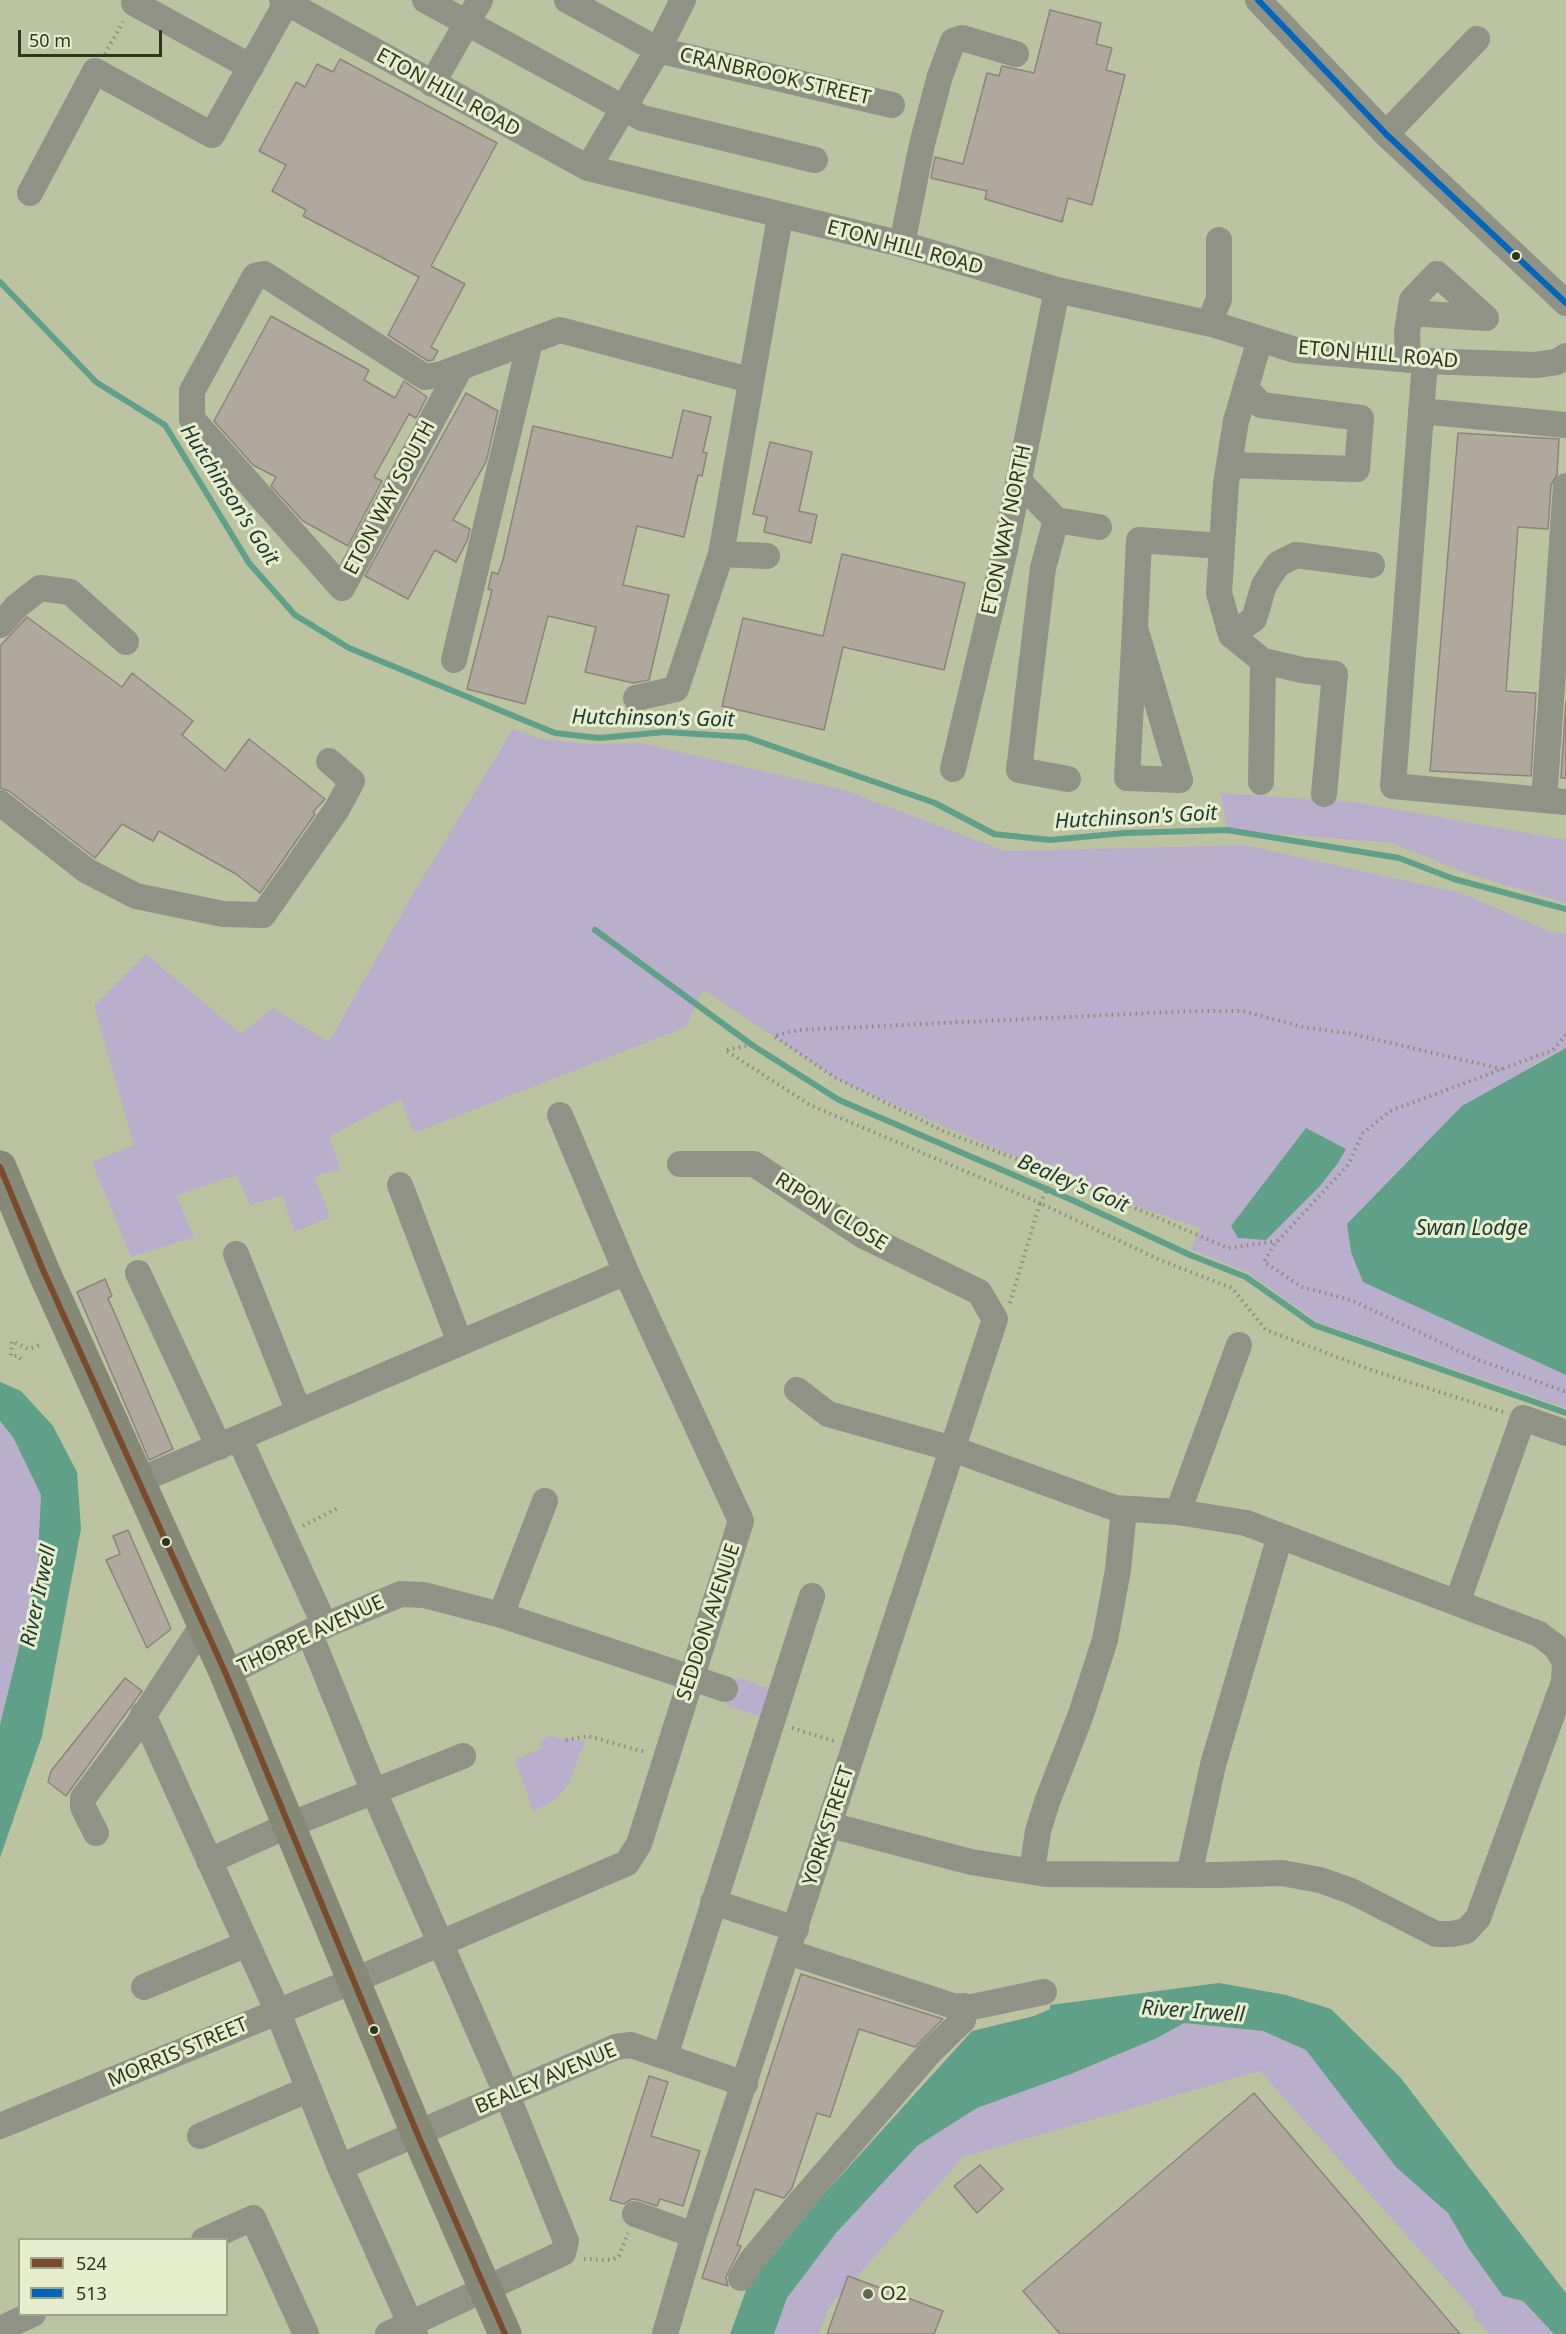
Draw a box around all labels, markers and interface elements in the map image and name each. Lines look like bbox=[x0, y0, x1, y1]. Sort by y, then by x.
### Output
scale bar bbox=[21, 18, 165, 56]
text: 50 m bbox=[29, 28, 71, 52]
street label: CRANBROOK STREET bbox=[677, 43, 873, 111]
street label: ETON HILL ROAD bbox=[372, 44, 524, 142]
street label: ETON HILL ROAD bbox=[824, 216, 986, 280]
unlabelled marker bbox=[1510, 250, 1522, 262]
street label: ETON HILL ROAD bbox=[1297, 336, 1459, 374]
street label: ETON WAY SOUTH bbox=[339, 417, 441, 579]
water label: Hutchinson's Goit bbox=[174, 420, 284, 570]
street label: ETON WAY NORTH bbox=[977, 443, 1037, 617]
water label: Hutchinson's Goit bbox=[571, 705, 735, 733]
water label: Hutchinson's Goit bbox=[1054, 801, 1218, 835]
water label: Bealey's Goit bbox=[1014, 1149, 1132, 1219]
street label: RIPON CLOSE bbox=[770, 1168, 892, 1256]
water label: Swan Lodge bbox=[1416, 1216, 1528, 1242]
unlabelled marker bbox=[160, 1536, 172, 1548]
street label: SEDDON AVENUE bbox=[672, 1541, 746, 1703]
water label: River Irwell bbox=[16, 1543, 62, 1649]
street label: THORPE AVENUE bbox=[234, 1591, 388, 1679]
street label: YORK STREET bbox=[798, 1763, 860, 1889]
water label: River Irwell bbox=[1141, 1996, 1245, 2028]
street label: MORRIS STREET bbox=[105, 2013, 251, 2093]
unlabelled marker bbox=[368, 2024, 380, 2036]
street label: BEALEY AVENUE bbox=[472, 2038, 620, 2120]
legend bbox=[18, 2238, 228, 2316]
text: 524 bbox=[76, 2251, 107, 2275]
text: 513 bbox=[76, 2281, 107, 2305]
place label: O2 bbox=[880, 2282, 907, 2306]
marker: O2 bbox=[861, 2287, 875, 2301]

